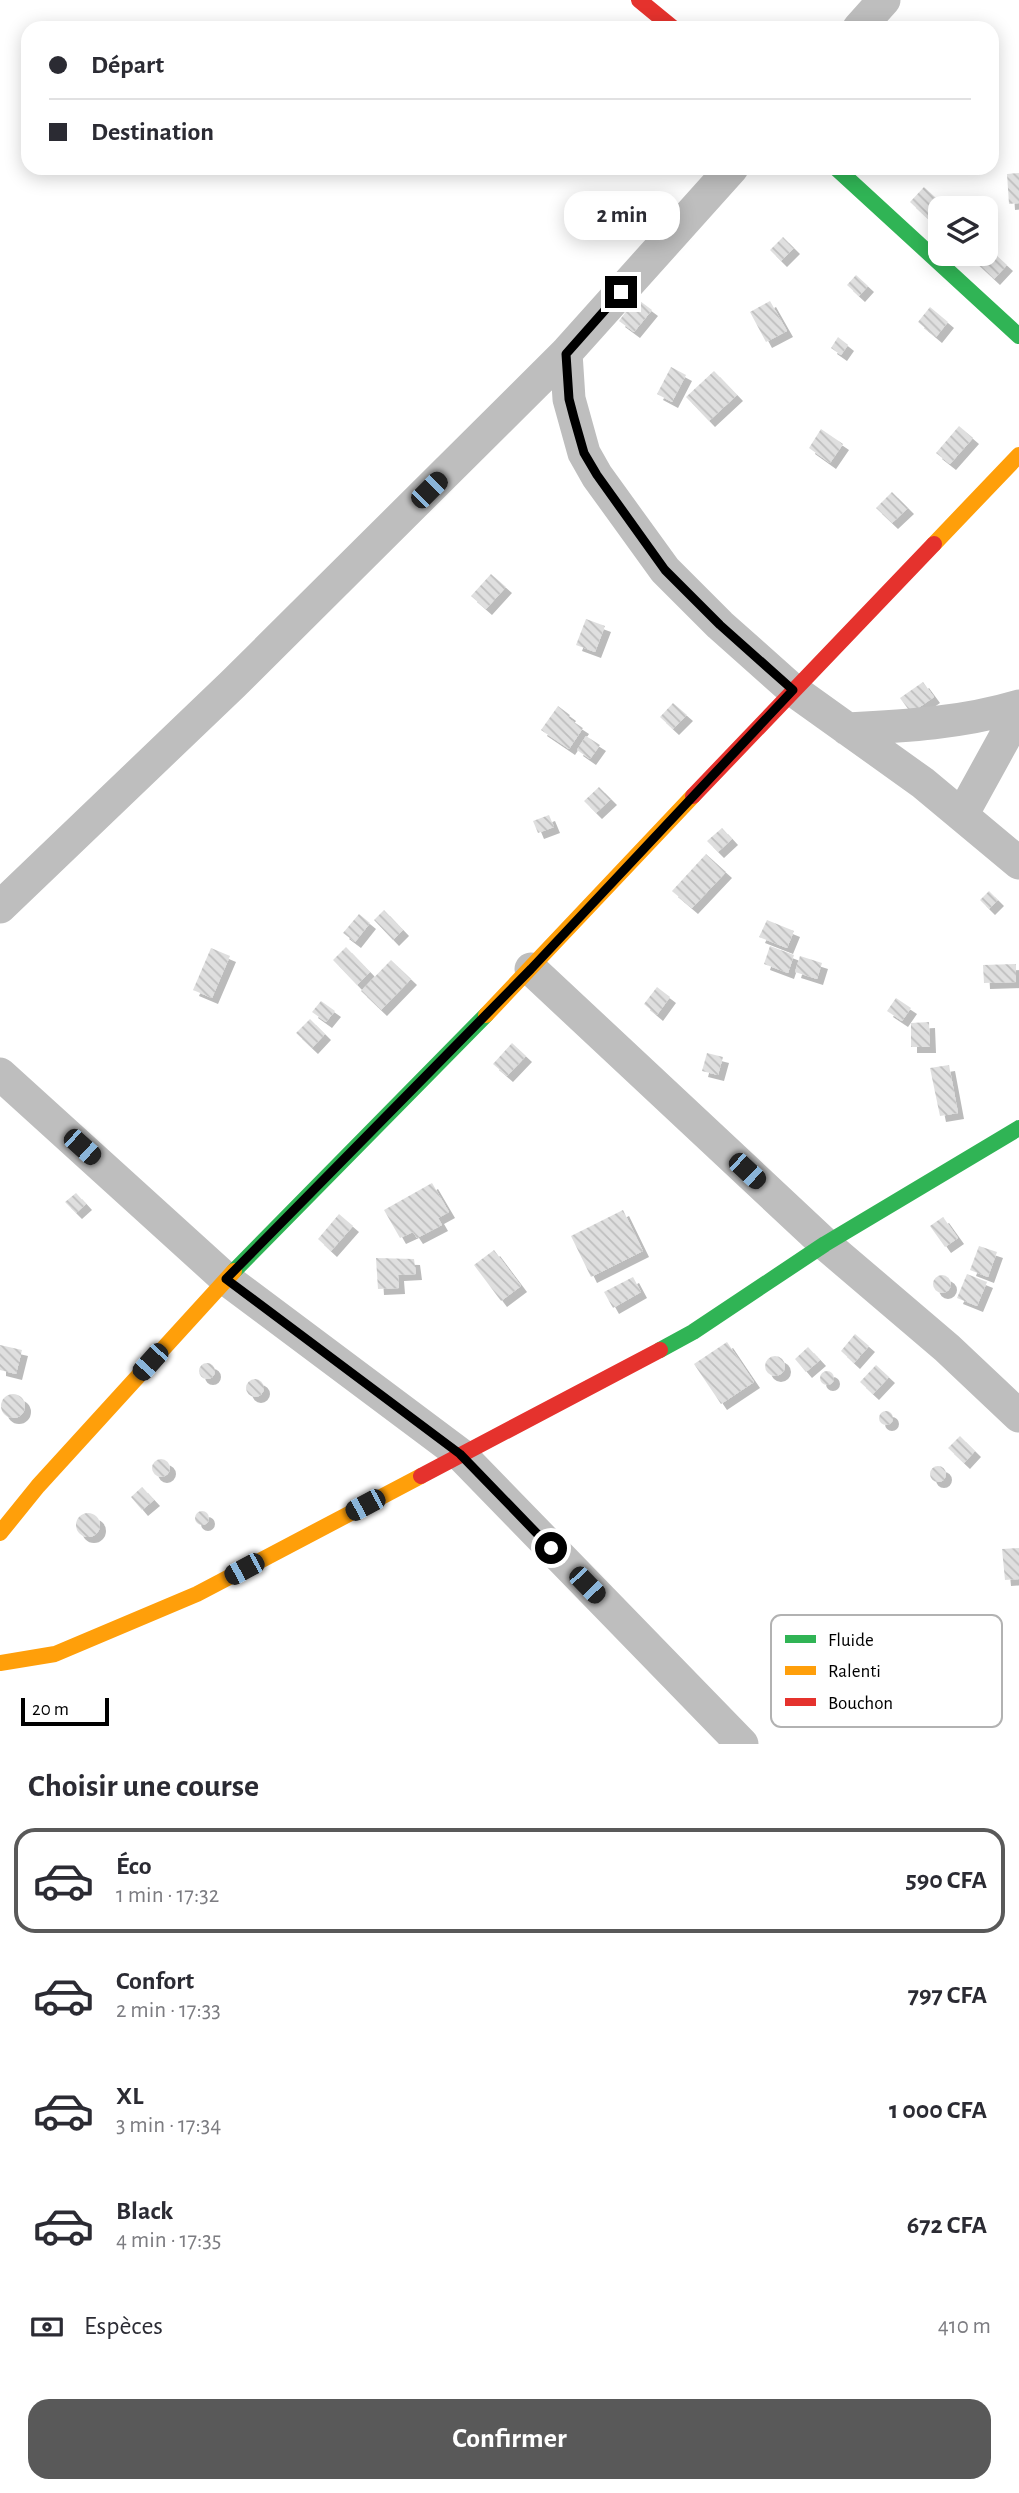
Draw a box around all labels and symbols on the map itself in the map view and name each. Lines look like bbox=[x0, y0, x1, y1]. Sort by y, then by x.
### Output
callout: 2 min bbox=[563, 190, 679, 240]
route end bbox=[605, 276, 637, 308]
car bbox=[407, 468, 452, 512]
car bbox=[60, 1125, 105, 1169]
car bbox=[725, 1149, 770, 1193]
car bbox=[129, 1339, 172, 1385]
car bbox=[342, 1486, 389, 1524]
route start bbox=[535, 1532, 567, 1564]
car bbox=[221, 1550, 268, 1588]
car bbox=[565, 1563, 610, 1607]
legend bbox=[771, 1615, 1002, 1727]
text: Fluide bbox=[828, 1631, 874, 1650]
text: Ralenti bbox=[828, 1662, 881, 1681]
text: Bouchon bbox=[828, 1694, 893, 1713]
scale bar bbox=[21, 1695, 108, 1727]

